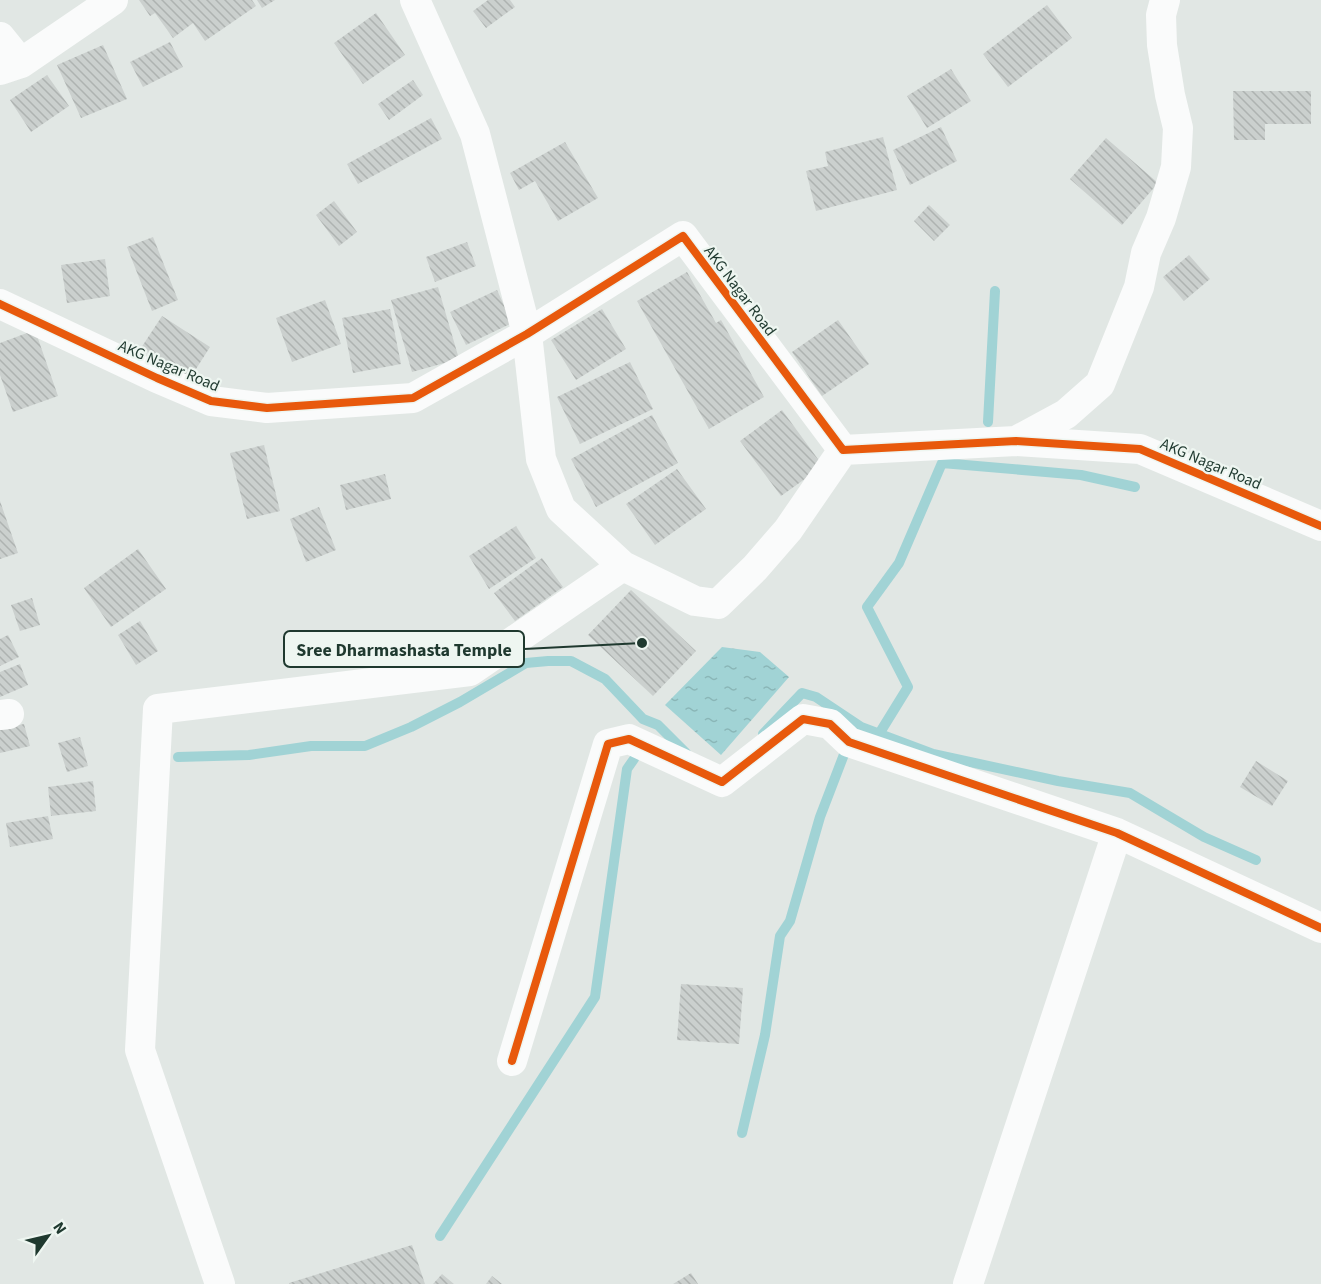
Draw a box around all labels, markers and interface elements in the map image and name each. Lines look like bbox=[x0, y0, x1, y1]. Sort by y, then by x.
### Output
street label: AKG Nagar Road bbox=[699, 241, 781, 341]
street label: AKG Nagar Road bbox=[115, 335, 223, 397]
street label: AKG Nagar Road bbox=[1157, 433, 1265, 495]
callout: Sree Dharmashasta Temple bbox=[284, 631, 524, 667]
text: Sree Dharmashasta Temple bbox=[296, 638, 512, 663]
north arrow bbox=[18, 1206, 78, 1266]
text: N bbox=[48, 1218, 72, 1239]

